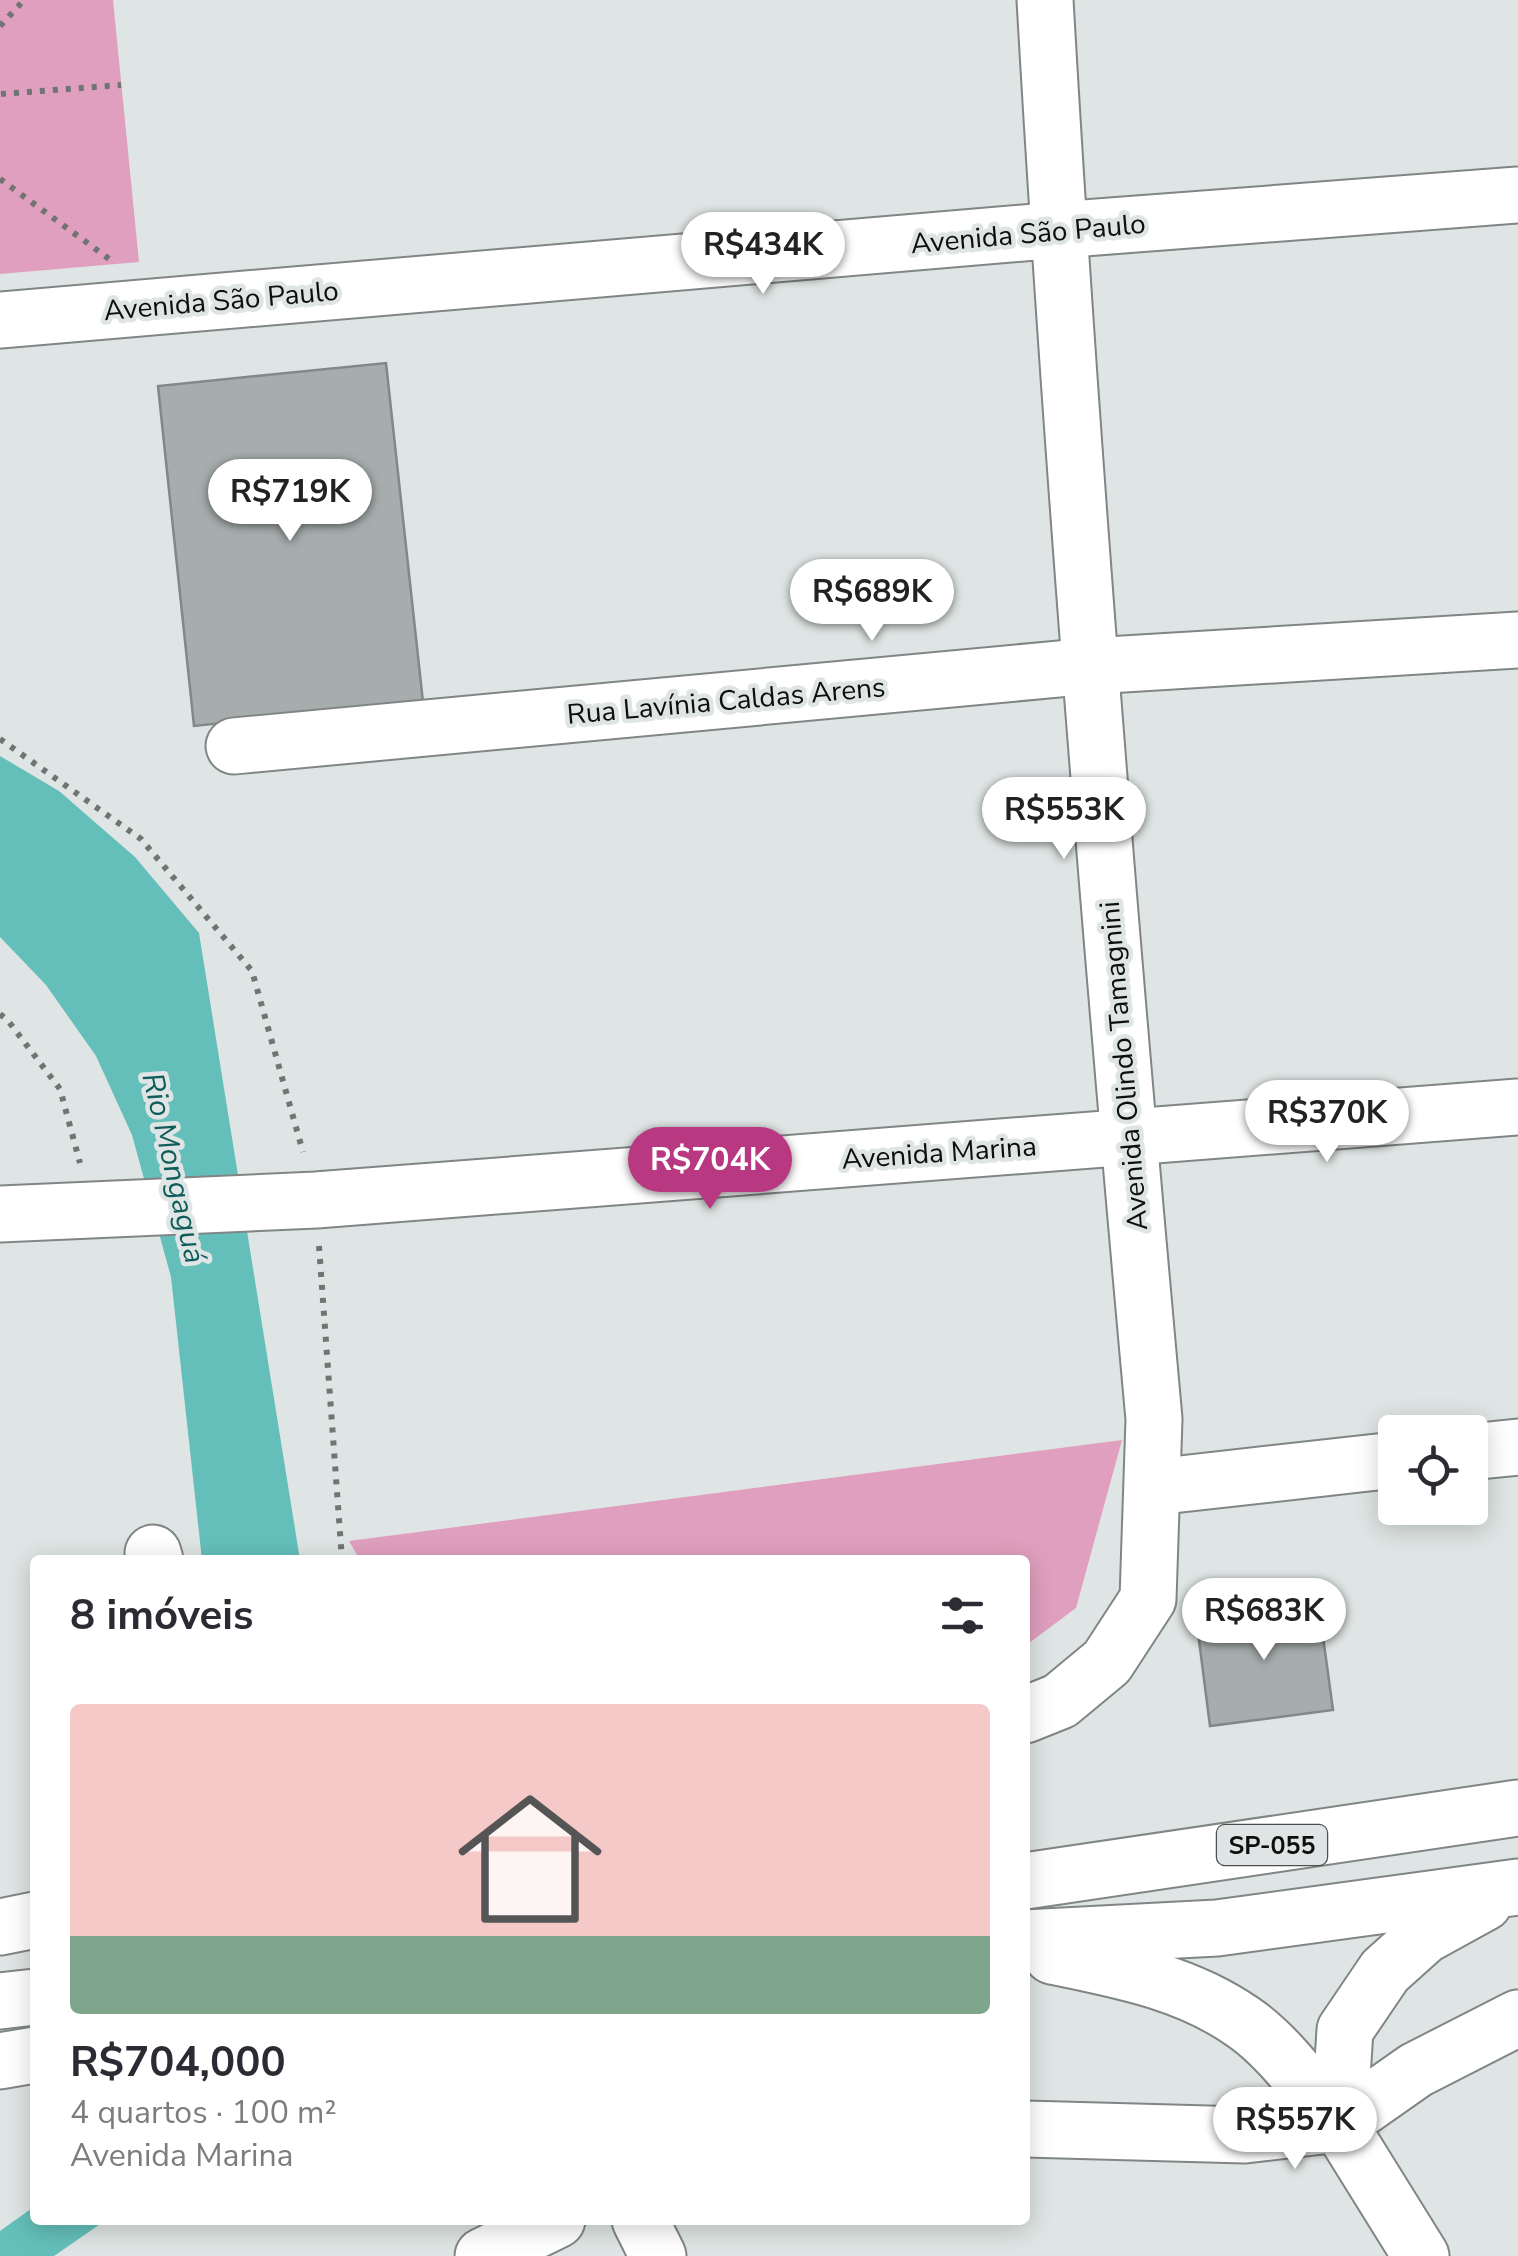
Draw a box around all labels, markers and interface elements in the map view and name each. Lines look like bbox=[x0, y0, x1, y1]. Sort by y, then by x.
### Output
street label: Avenida São Paulo bbox=[909, 205, 1147, 263]
pin: R$434K bbox=[682, 212, 844, 297]
text: R$434K bbox=[703, 223, 823, 266]
street label: Avenida São Paulo bbox=[102, 272, 340, 330]
pin: R$719K bbox=[209, 459, 371, 544]
text: R$719K bbox=[230, 470, 350, 513]
pin: R$689K bbox=[791, 559, 953, 644]
text: R$689K bbox=[812, 570, 932, 613]
street label: Rua Lavínia Caldas Arens bbox=[565, 668, 887, 734]
pin: R$553K bbox=[983, 777, 1145, 862]
text: R$553K bbox=[1004, 788, 1124, 831]
street label: Avenida Olindo Tamagnini bbox=[1091, 900, 1157, 1232]
water label: Rio Mongaguá bbox=[132, 1069, 215, 1268]
pin: R$370K bbox=[1246, 1080, 1408, 1165]
text: R$370K bbox=[1267, 1091, 1387, 1134]
pin: R$704K bbox=[629, 1127, 791, 1212]
street label: Avenida Marina bbox=[840, 1127, 1038, 1179]
text: R$704K bbox=[650, 1138, 770, 1181]
map controls bbox=[1378, 1415, 1488, 1525]
button: locate bbox=[1378, 1415, 1488, 1525]
pin: R$683K bbox=[1183, 1578, 1345, 1663]
text: 8 imóveis bbox=[70, 1587, 254, 1644]
icon: filters bbox=[935, 1588, 990, 1643]
text: R$683K bbox=[1204, 1589, 1324, 1632]
icon: home bbox=[440, 1769, 620, 1949]
road number: SP-055 bbox=[1217, 1825, 1327, 1865]
text: R$704,000 bbox=[70, 2034, 286, 2091]
pin: R$557K bbox=[1214, 2087, 1376, 2172]
text: 4 quartos · 100 m² bbox=[70, 2091, 337, 2134]
text: R$557K bbox=[1235, 2098, 1355, 2141]
text: Avenida Marina bbox=[70, 2134, 294, 2177]

